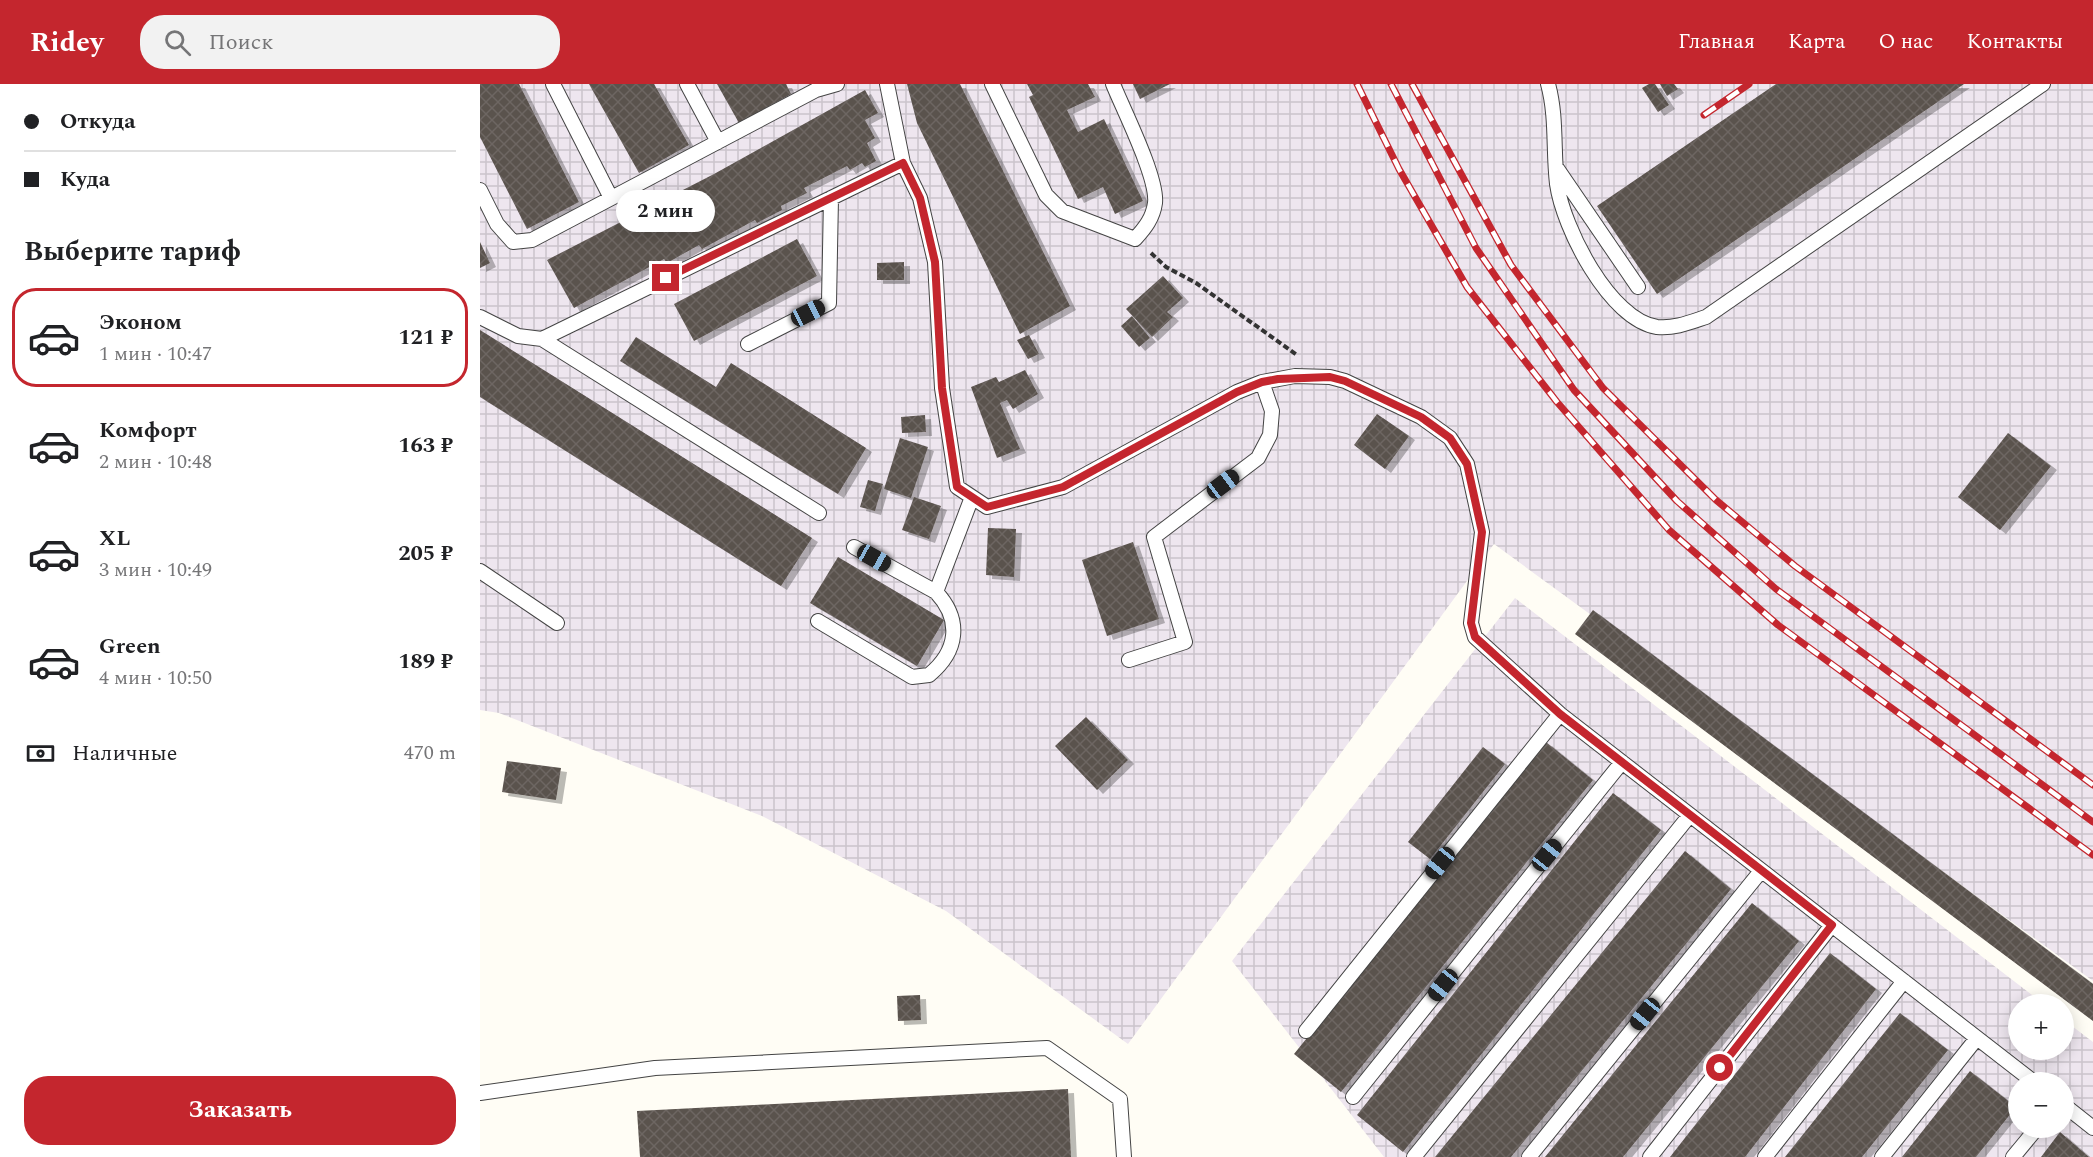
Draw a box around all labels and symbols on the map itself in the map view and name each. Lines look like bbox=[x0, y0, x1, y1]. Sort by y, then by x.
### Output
callout: 2 мин bbox=[616, 191, 716, 233]
route end bbox=[652, 264, 679, 291]
car bbox=[788, 297, 828, 329]
car bbox=[1203, 466, 1243, 502]
car bbox=[854, 541, 894, 575]
car bbox=[1529, 835, 1565, 875]
car bbox=[1422, 843, 1458, 883]
car bbox=[1425, 965, 1461, 1005]
car bbox=[1627, 994, 1663, 1034]
route start bbox=[1706, 1054, 1733, 1081]

